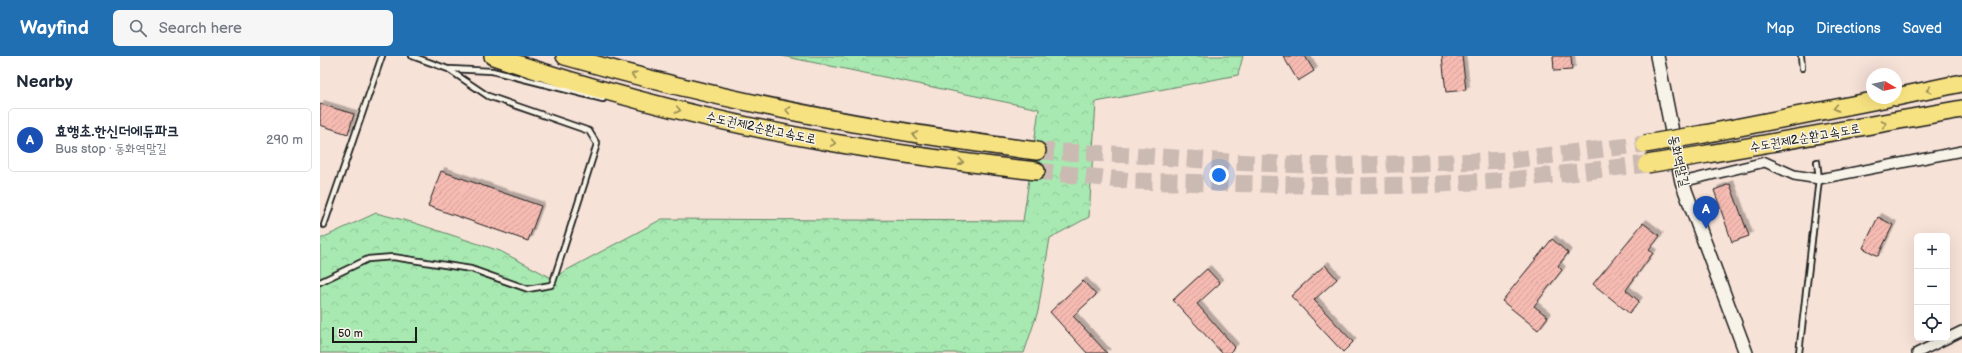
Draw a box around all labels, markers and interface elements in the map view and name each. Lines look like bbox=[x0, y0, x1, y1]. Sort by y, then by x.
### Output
search box bbox=[113, 10, 393, 46]
text: Wayfind bbox=[20, 17, 89, 40]
icon: search bbox=[127, 17, 149, 39]
text: Search here bbox=[159, 19, 242, 38]
text: Map bbox=[1766, 20, 1794, 37]
text: Directions bbox=[1816, 20, 1881, 37]
text: Saved bbox=[1903, 20, 1942, 37]
north arrow bbox=[1866, 68, 1902, 104]
one-way arrow bbox=[630, 71, 637, 80]
text: Nearby bbox=[16, 72, 73, 92]
one-way arrow bbox=[1926, 85, 1932, 94]
one-way arrow bbox=[1833, 104, 1840, 112]
one-way arrow bbox=[675, 105, 682, 113]
one-way arrow bbox=[784, 106, 791, 114]
street label: 수도권제2순환고속도로 bbox=[704, 109, 818, 147]
street label: 수도권제2순환고속도로 bbox=[1748, 120, 1862, 156]
one-way arrow bbox=[1881, 120, 1888, 128]
text: 효행초.한신더에듀파크 bbox=[55, 122, 179, 141]
one-way arrow bbox=[912, 131, 918, 139]
text: A bbox=[26, 132, 34, 148]
text: 290 m bbox=[266, 132, 303, 148]
street label: 동화역말길 bbox=[1665, 134, 1693, 188]
one-way arrow bbox=[830, 138, 836, 147]
text: Bus stop · 동화역말길 bbox=[55, 141, 167, 157]
one-way arrow bbox=[958, 157, 964, 166]
your location bbox=[1209, 165, 1229, 185]
pin: A bbox=[1693, 196, 1719, 229]
map controls bbox=[1914, 233, 1950, 341]
button: + bbox=[1914, 233, 1950, 269]
button: − bbox=[1914, 269, 1950, 305]
button: locate bbox=[1914, 305, 1950, 341]
scale bar bbox=[332, 325, 417, 344]
text: 50 m bbox=[338, 327, 363, 340]

